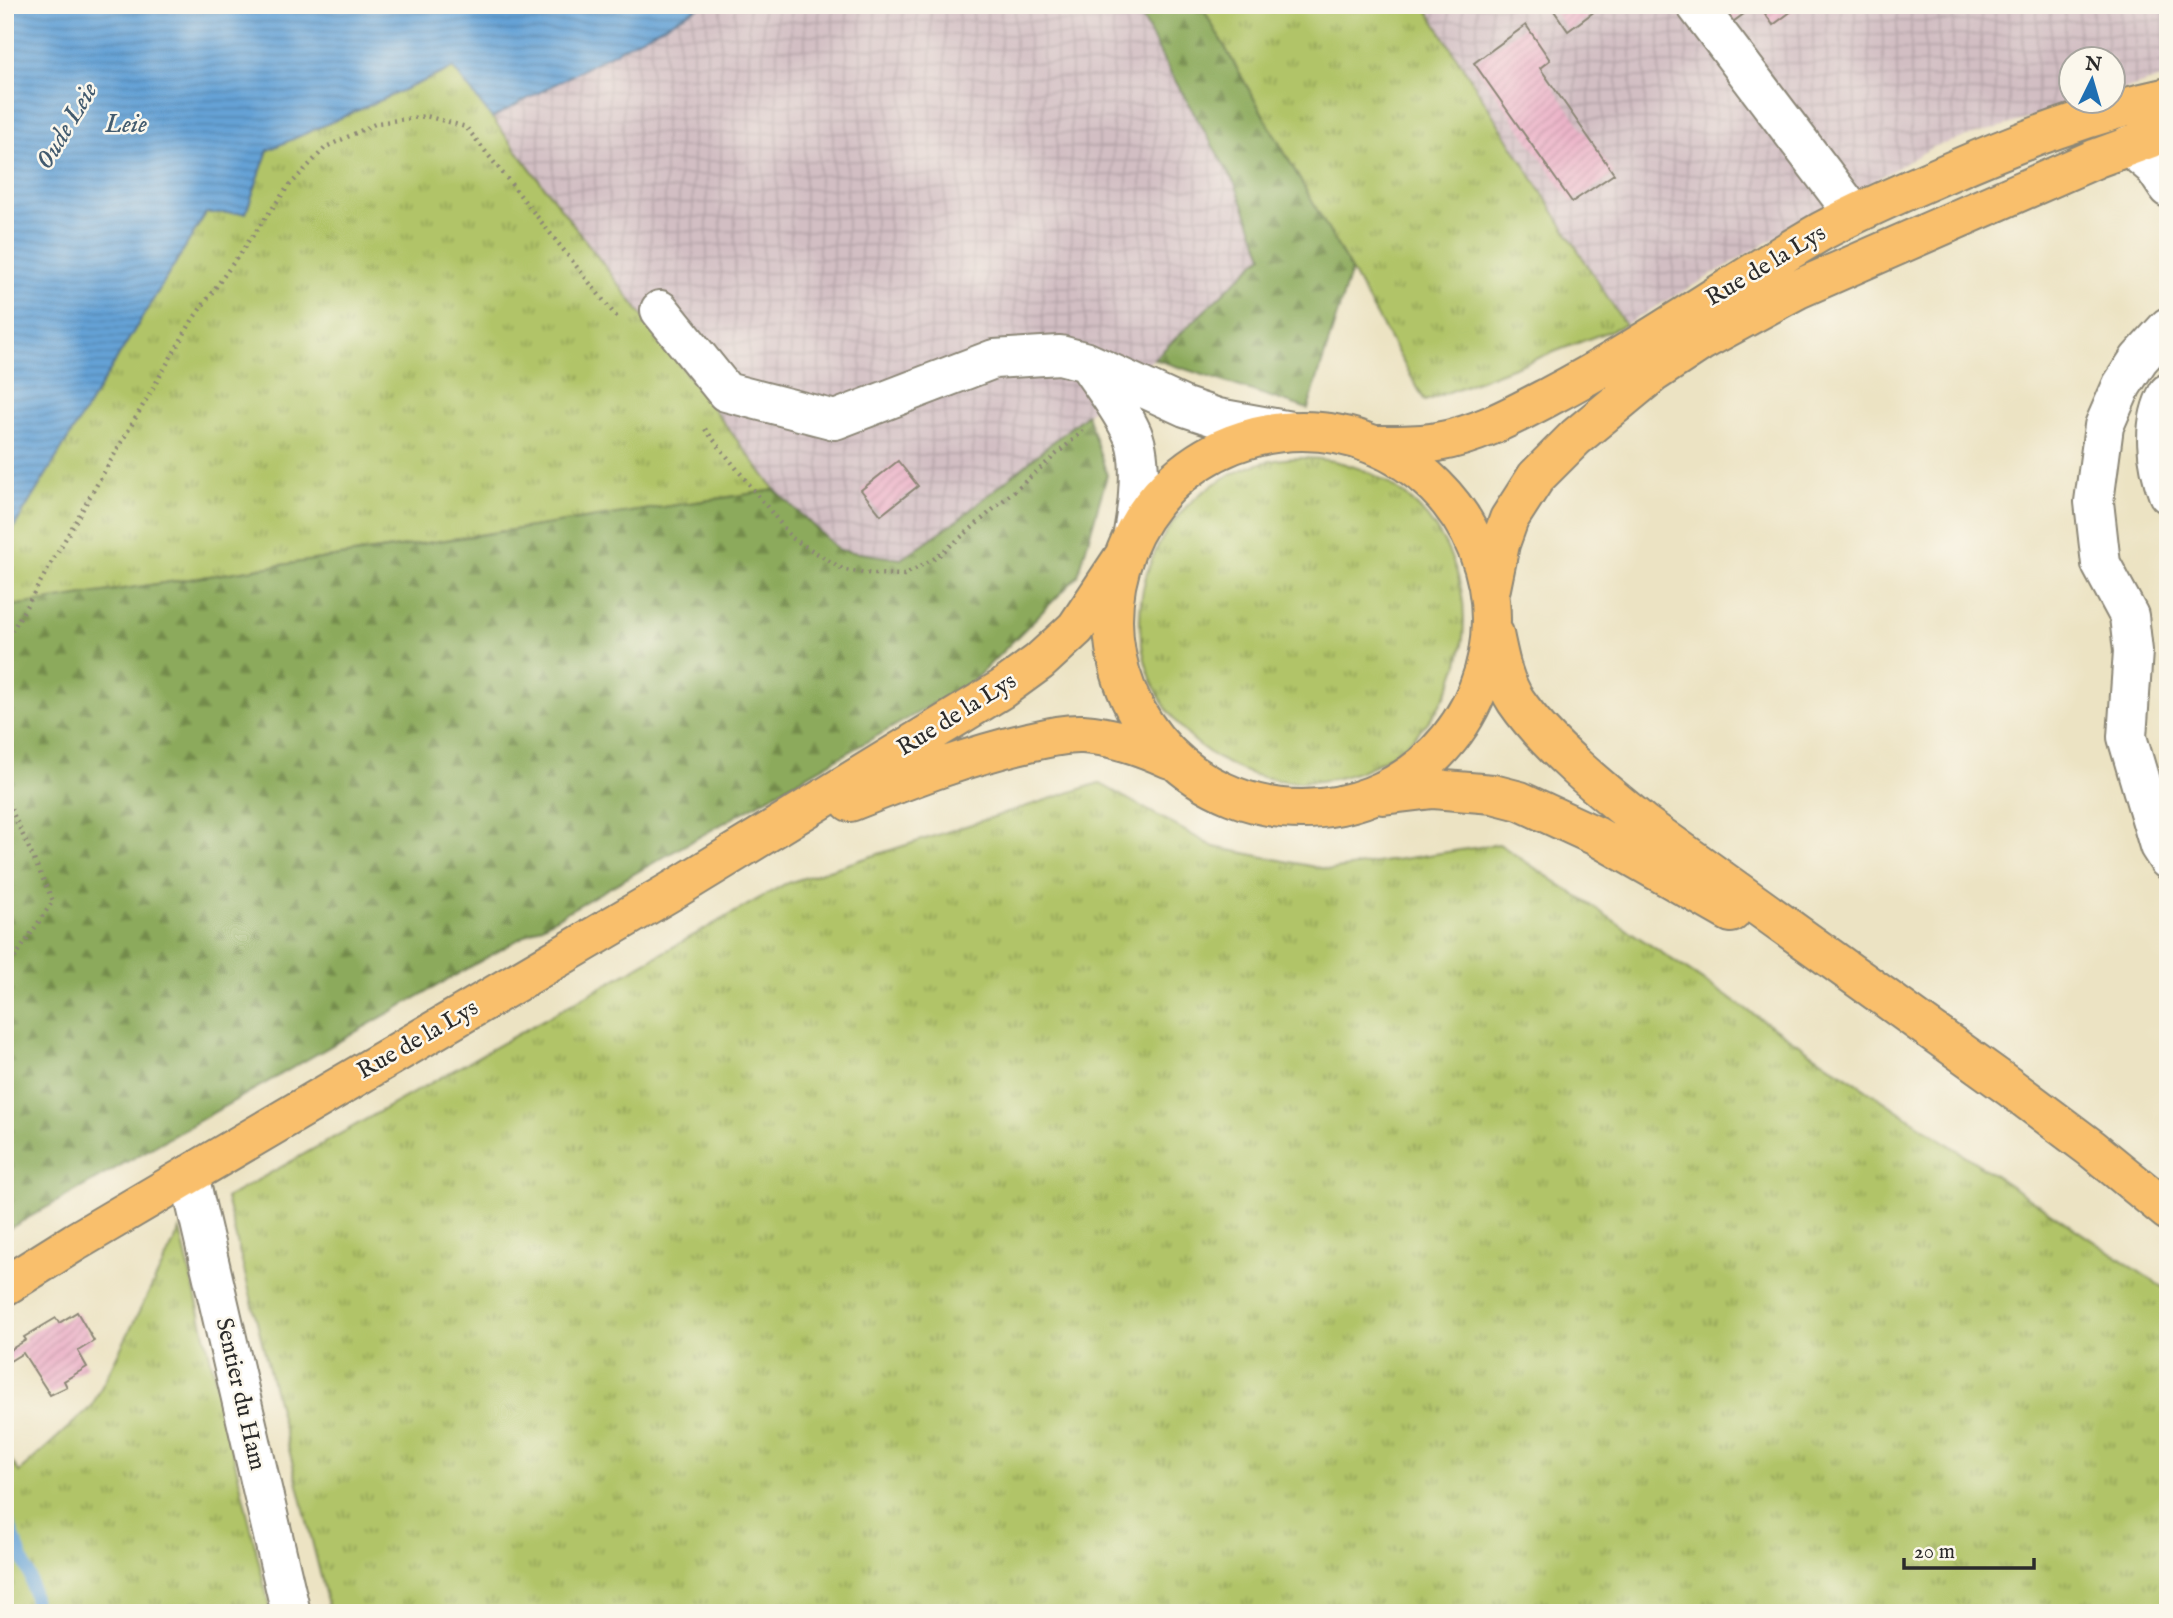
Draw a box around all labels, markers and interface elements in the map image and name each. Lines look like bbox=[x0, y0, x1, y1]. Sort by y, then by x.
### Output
north arrow bbox=[2058, 46, 2128, 116]
text: N bbox=[2083, 52, 2103, 78]
water label: Oude Leie bbox=[28, 76, 106, 175]
water label: Leie bbox=[104, 108, 147, 141]
street label: Rue de la Lys bbox=[1700, 218, 1832, 314]
street label: Rue de la Lys bbox=[892, 666, 1022, 764]
street label: Rue de la Lys bbox=[352, 993, 484, 1087]
street label: Sentier du Ham bbox=[207, 1315, 273, 1473]
scale bar bbox=[1904, 1527, 2033, 1571]
text: 20 m bbox=[1914, 1539, 1955, 1566]

